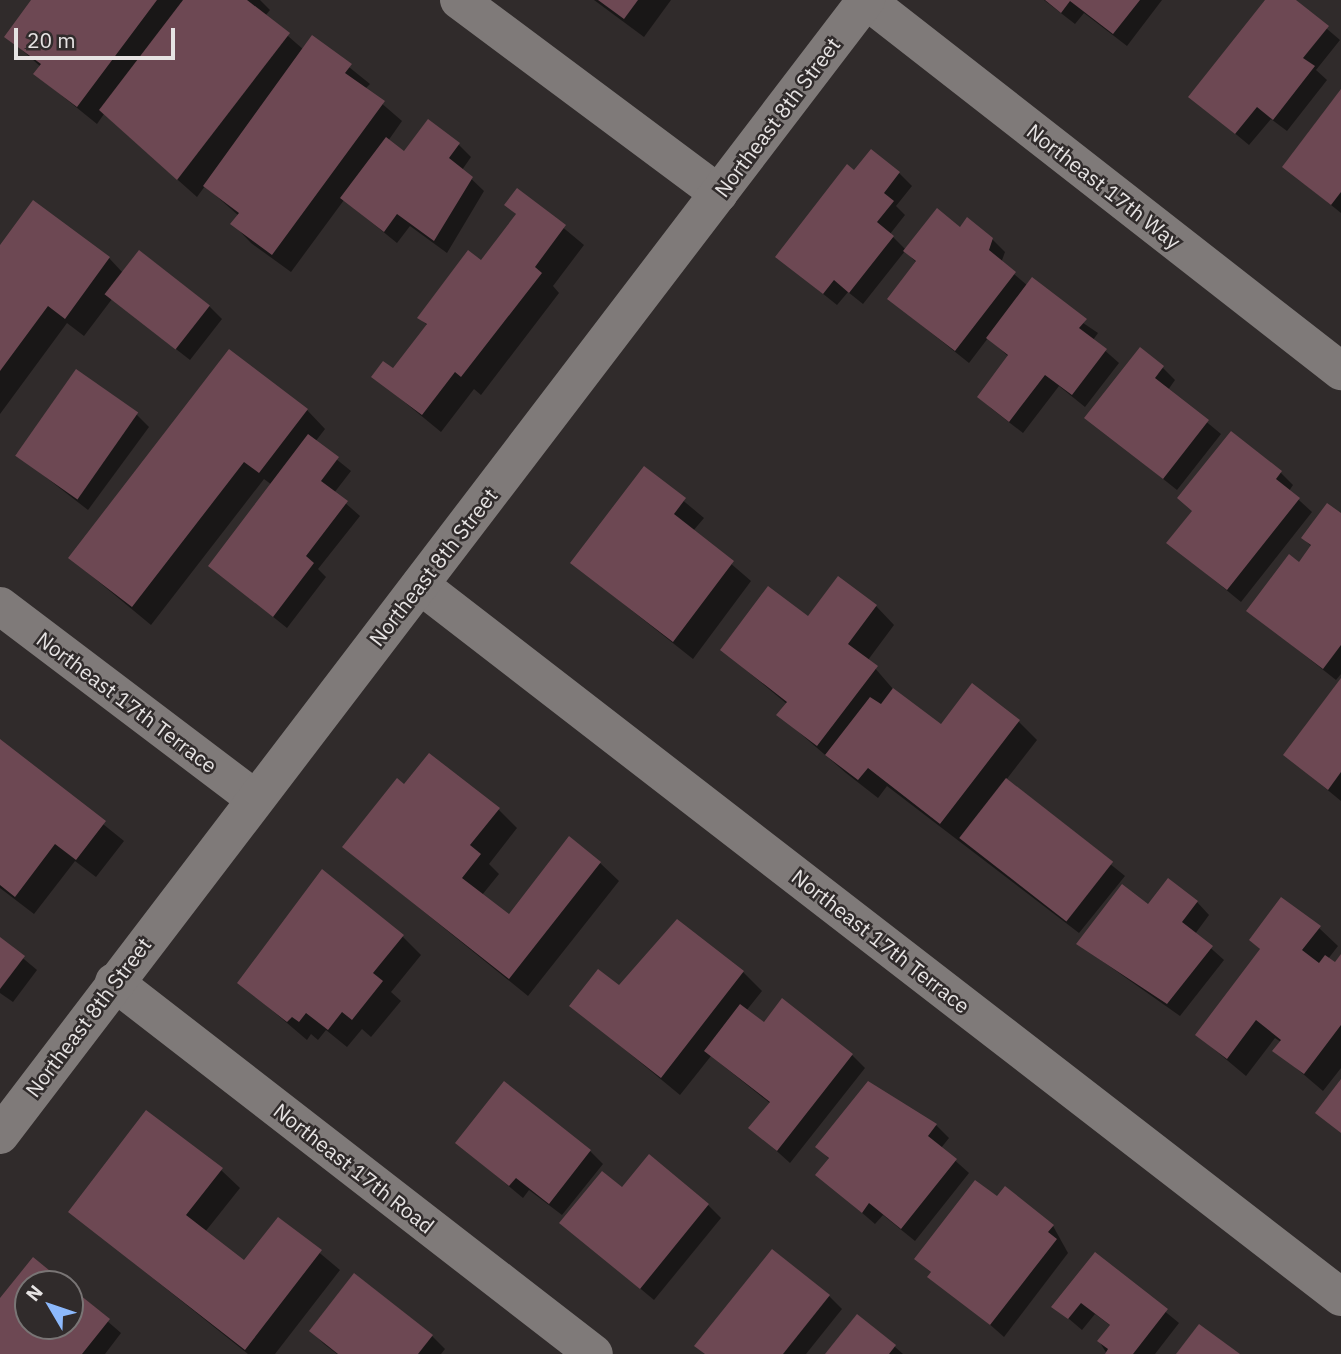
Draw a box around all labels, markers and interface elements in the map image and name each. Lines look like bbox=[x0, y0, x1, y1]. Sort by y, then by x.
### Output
scale bar bbox=[18, 14, 178, 58]
text: 20 m bbox=[27, 26, 76, 54]
street label: Northeast 8th Street bbox=[709, 32, 845, 202]
street label: Northeast 17th Way bbox=[1022, 118, 1186, 254]
street label: Northeast 8th Street bbox=[364, 483, 502, 651]
street label: Northeast 17th Terrace bbox=[32, 626, 222, 778]
street label: Northeast 17th Terrace bbox=[787, 864, 975, 1018]
street label: Northeast 8th Street bbox=[20, 932, 156, 1102]
street label: Northeast 17th Road bbox=[269, 1098, 439, 1238]
north arrow bbox=[14, 1270, 84, 1340]
text: N bbox=[21, 1280, 48, 1306]

